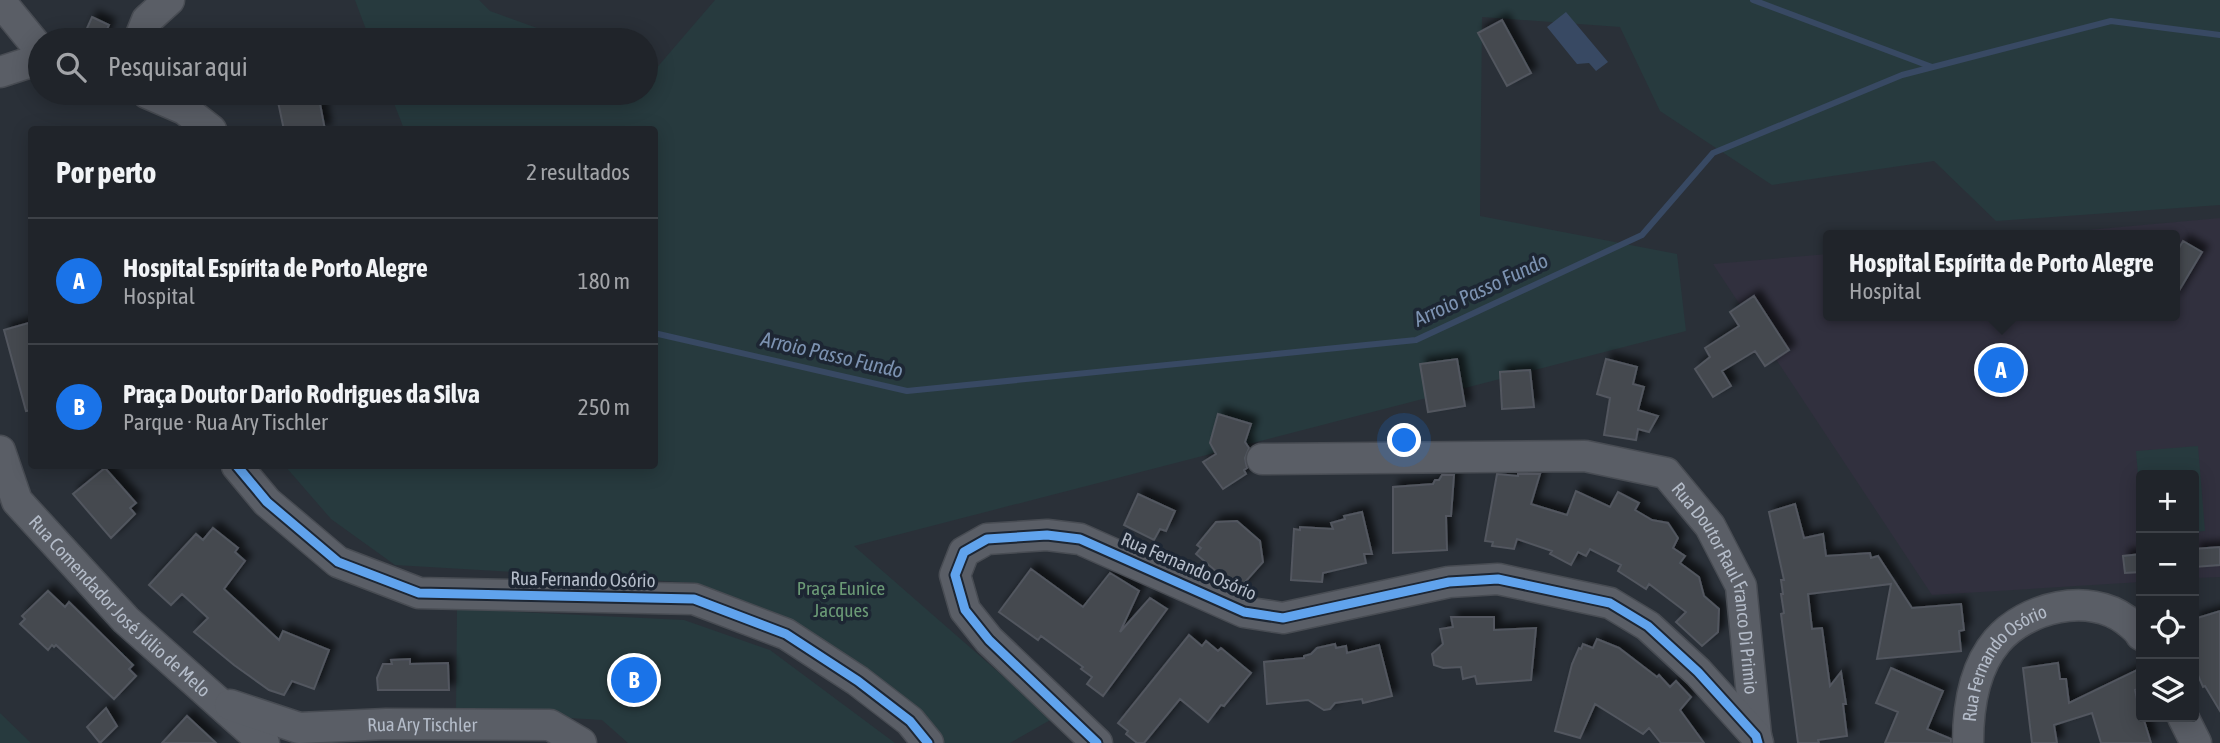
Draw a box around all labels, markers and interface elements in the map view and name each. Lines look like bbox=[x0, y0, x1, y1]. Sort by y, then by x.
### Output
search box bbox=[28, 28, 658, 105]
icon: search bbox=[52, 48, 90, 86]
text: Pesquisar aqui bbox=[108, 52, 248, 82]
text: Por perto bbox=[56, 155, 156, 189]
text: 2 resultados bbox=[526, 159, 630, 185]
popup bbox=[1823, 230, 2180, 321]
water label: Arroio Passo Fundo bbox=[1409, 247, 1552, 331]
text: Hospital Espírita de Porto Alegre bbox=[1849, 248, 2154, 278]
text: Hospital Espírita de Porto Alegre bbox=[123, 253, 428, 283]
text: A bbox=[73, 268, 85, 294]
text: 180 m bbox=[578, 268, 630, 294]
text: Hospital bbox=[1849, 278, 1921, 304]
text: Hospital bbox=[123, 283, 195, 309]
water label: Arroio Passo Fundo bbox=[758, 326, 906, 382]
pin: A bbox=[1978, 344, 2024, 396]
text: Praça Doutor Dario Rodrigues da Silva bbox=[123, 379, 480, 409]
text: B bbox=[74, 394, 84, 420]
text: 250 m bbox=[578, 394, 630, 420]
text: Parque · Rua Ary Tischler bbox=[123, 409, 328, 435]
your location bbox=[1387, 423, 1421, 457]
map controls bbox=[2136, 470, 2199, 722]
button: + bbox=[2136, 470, 2199, 533]
street label: Rua Doutor Raul Franco Di Primio bbox=[1667, 478, 1763, 695]
street label: Rua Comendador José Júlio de Melo bbox=[25, 511, 215, 701]
street label: Rua Fernando Osório bbox=[1118, 528, 1260, 604]
button: − bbox=[2136, 533, 2199, 596]
street label: Rua Fernando Osório bbox=[510, 567, 656, 591]
park label: Praça Eunice Jacques bbox=[797, 577, 885, 621]
button: locate bbox=[2136, 596, 2199, 659]
street label: Rua Fernando Osório bbox=[1958, 600, 2050, 723]
pin: B bbox=[611, 654, 657, 706]
button: layers bbox=[2136, 659, 2199, 722]
street label: Rua Ary Tischler bbox=[367, 713, 478, 736]

